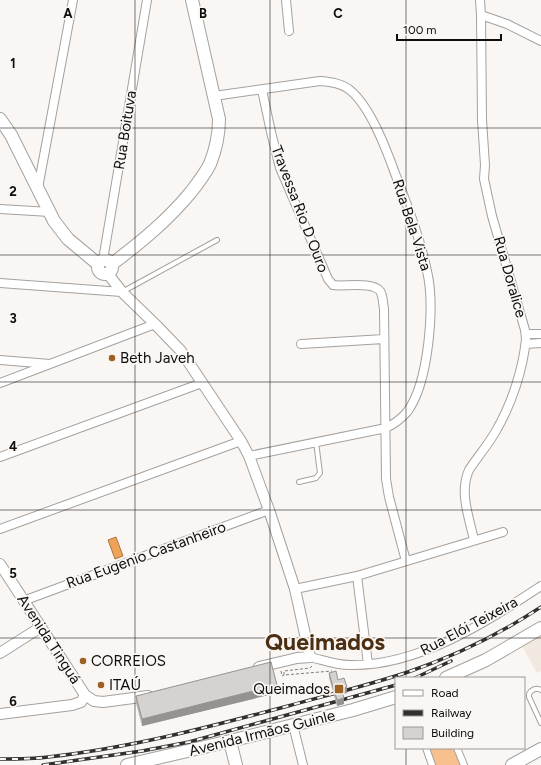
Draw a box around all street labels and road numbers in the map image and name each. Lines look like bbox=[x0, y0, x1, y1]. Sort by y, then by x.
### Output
street label: Rua Boituva bbox=[110, 89, 140, 171]
street label: Travessa Rio D Ouro bbox=[268, 143, 333, 275]
street label: Rua Bela Vista bbox=[389, 177, 435, 273]
street label: Rua Doralice bbox=[490, 234, 530, 320]
street label: Rua Eugenio Castanheiro bbox=[64, 518, 229, 592]
street label: Avenida Tinguá bbox=[13, 591, 85, 687]
street label: Rua Elói Teixeira bbox=[417, 593, 521, 659]
street label: Avenida Irmãos Guinle bbox=[187, 706, 337, 760]

